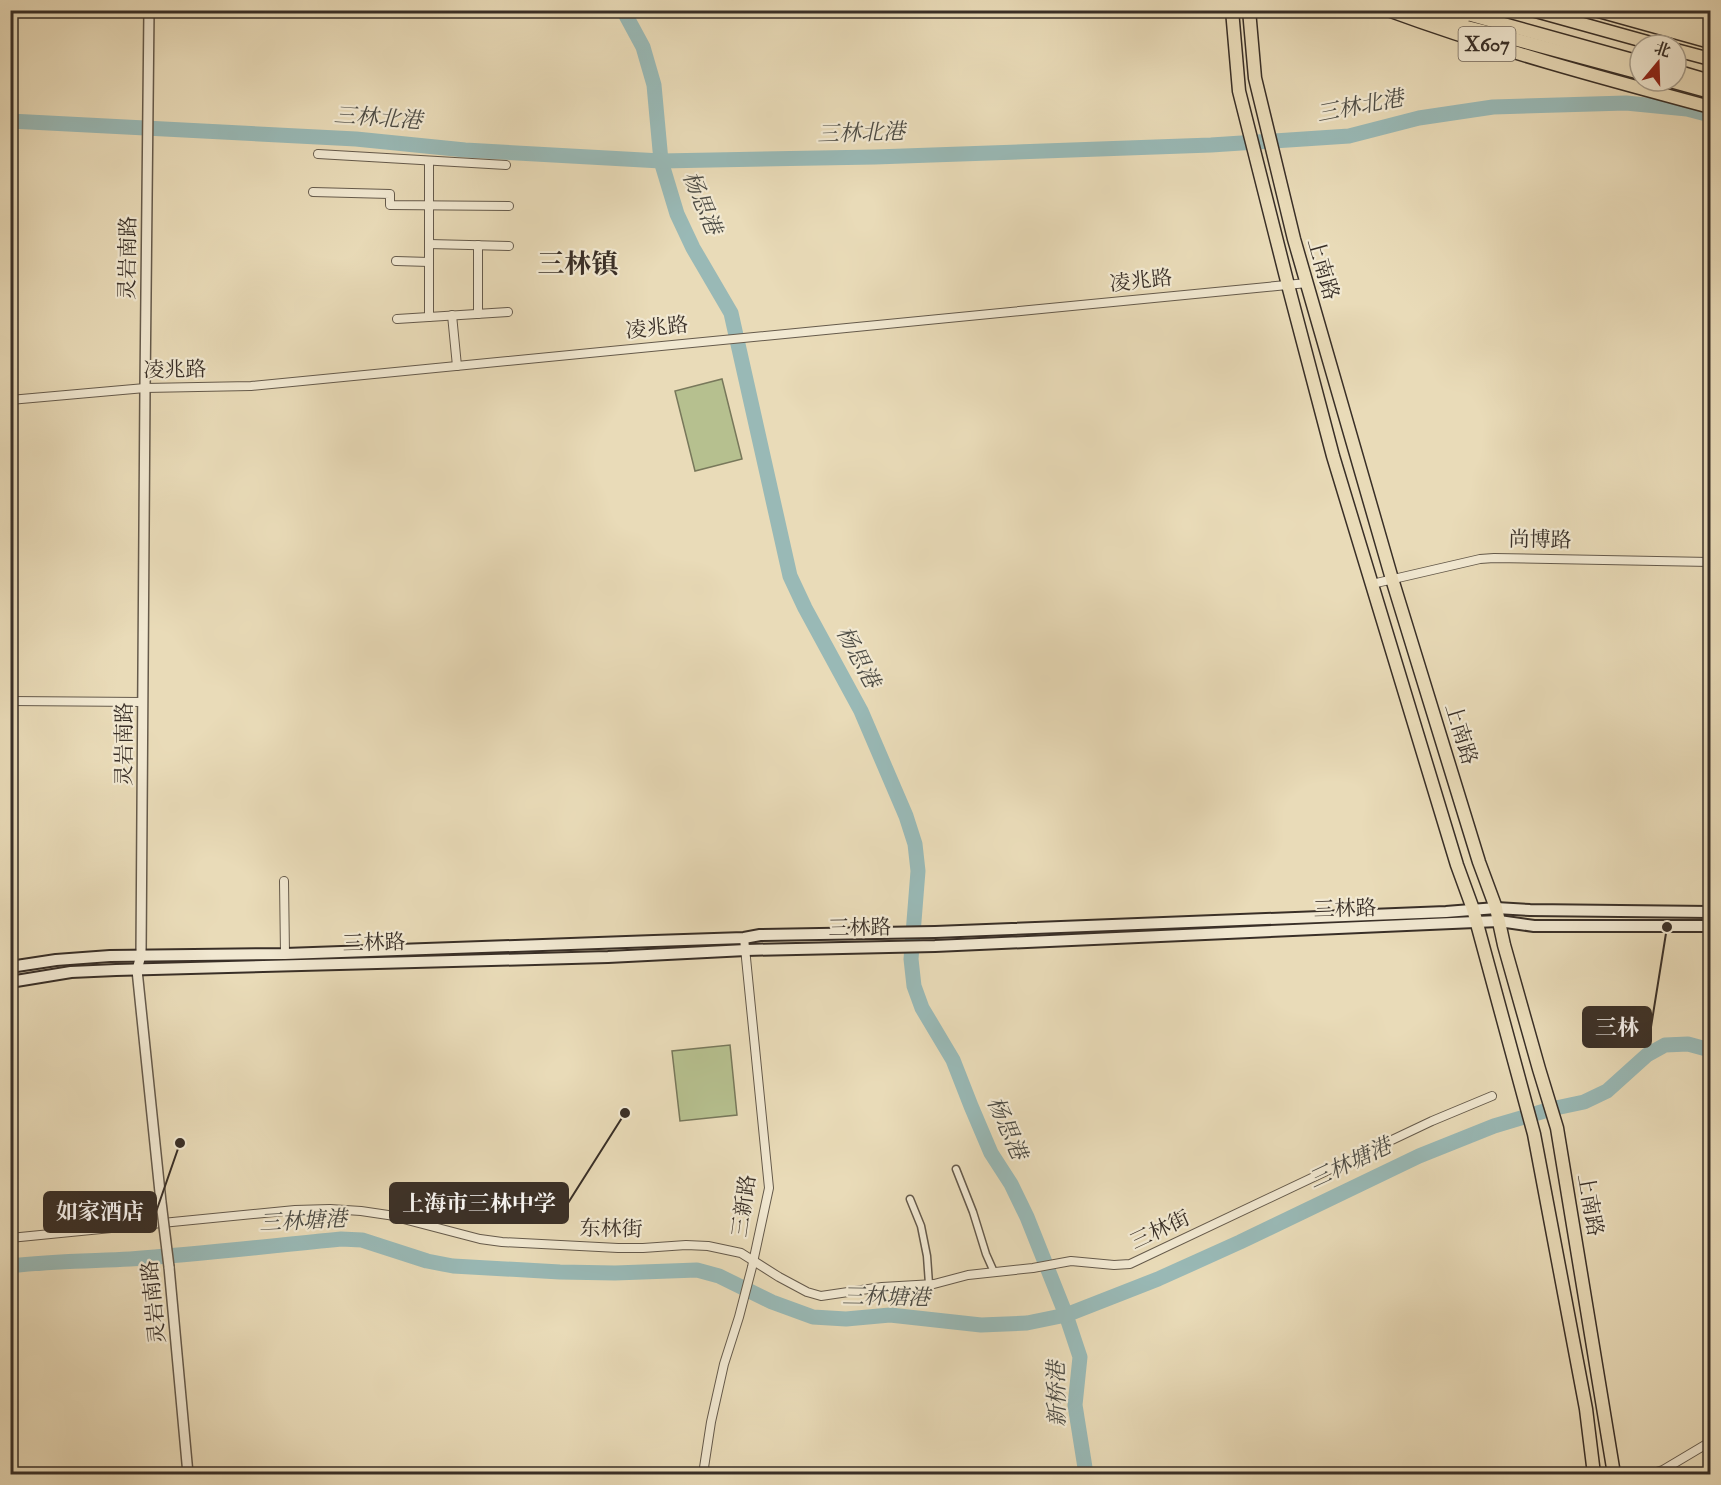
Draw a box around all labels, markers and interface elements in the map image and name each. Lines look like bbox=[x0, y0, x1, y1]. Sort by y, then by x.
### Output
road number: X607 bbox=[1458, 27, 1516, 61]
north arrow bbox=[1628, 33, 1688, 93]
text: 北 bbox=[1652, 38, 1673, 62]
water label: 三林北港 bbox=[1314, 83, 1409, 128]
water label: 三林北港 bbox=[333, 101, 426, 135]
water label: 三林北港 bbox=[817, 117, 908, 149]
water label: 杨思港 bbox=[676, 167, 729, 242]
street label: 灵岩南路 bbox=[114, 216, 142, 300]
street label: 上南路 bbox=[1301, 235, 1345, 303]
district label: 三林镇 bbox=[538, 248, 619, 281]
street label: 凌兆路 bbox=[1108, 264, 1174, 298]
street label: 凌兆路 bbox=[624, 311, 690, 345]
street label: 凌兆路 bbox=[143, 356, 207, 384]
street label: 尚博路 bbox=[1508, 526, 1572, 554]
water label: 杨思港 bbox=[830, 621, 887, 695]
street label: 上南路 bbox=[1439, 700, 1483, 768]
street label: 灵岩南路 bbox=[111, 702, 138, 786]
street label: 三林路 bbox=[1313, 894, 1377, 924]
street label: 三林路 bbox=[828, 914, 892, 942]
street label: 三林路 bbox=[342, 928, 406, 958]
callout: 三林 bbox=[1583, 1007, 1651, 1047]
text: 三林 bbox=[1595, 1014, 1639, 1042]
water label: 杨思港 bbox=[981, 1092, 1034, 1167]
water label: 三林塘港 bbox=[1304, 1130, 1399, 1194]
street label: 上南路 bbox=[1571, 1172, 1609, 1238]
street label: 三新路 bbox=[726, 1173, 762, 1239]
callout: 上海市三林中学 bbox=[390, 1183, 568, 1223]
text: 上海市三林中学 bbox=[402, 1190, 556, 1218]
callout: 如家酒店 bbox=[44, 1192, 156, 1232]
text: 如家酒店 bbox=[56, 1198, 144, 1226]
street label: 三林街 bbox=[1126, 1204, 1194, 1256]
water label: 三林塘港 bbox=[258, 1205, 351, 1237]
street label: 东林街 bbox=[579, 1215, 643, 1243]
street label: 灵岩南路 bbox=[136, 1259, 172, 1345]
water label: 三林塘港 bbox=[842, 1282, 933, 1312]
water label: 新桥港 bbox=[1042, 1358, 1072, 1427]

